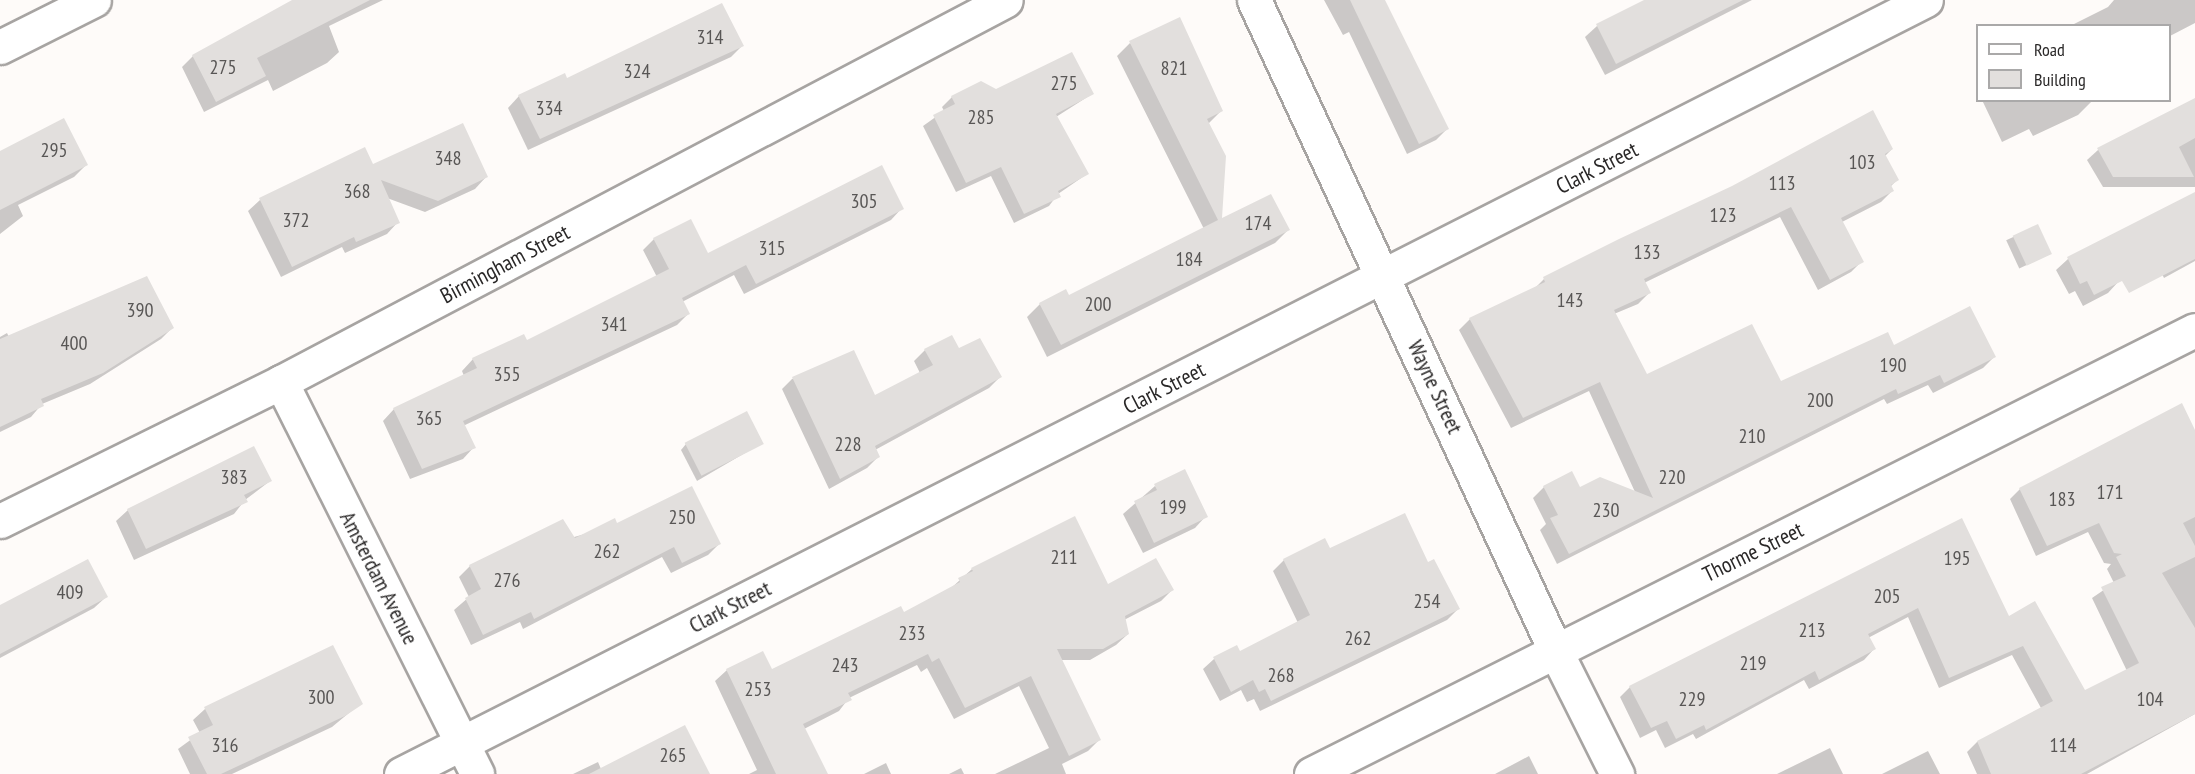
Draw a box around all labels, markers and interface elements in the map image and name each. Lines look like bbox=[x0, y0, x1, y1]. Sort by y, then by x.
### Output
legend bbox=[1976, 24, 2171, 102]
house number: 314 bbox=[697, 25, 723, 49]
text: Road bbox=[2034, 38, 2065, 61]
house number: 275 bbox=[210, 55, 236, 79]
house number: 821 bbox=[1161, 56, 1187, 80]
house number: 324 bbox=[624, 59, 650, 83]
text: Building bbox=[2034, 68, 2086, 91]
house number: 275 bbox=[1051, 71, 1077, 95]
house number: 334 bbox=[536, 96, 562, 120]
house number: 285 bbox=[968, 105, 994, 129]
street label: Clark Street bbox=[1551, 136, 1643, 200]
house number: 295 bbox=[41, 138, 67, 162]
house number: 348 bbox=[435, 146, 461, 170]
house number: 103 bbox=[1849, 150, 1875, 174]
house number: 113 bbox=[1769, 171, 1795, 195]
house number: 368 bbox=[344, 179, 370, 203]
house number: 305 bbox=[851, 189, 877, 213]
house number: 123 bbox=[1710, 203, 1736, 227]
house number: 372 bbox=[283, 208, 309, 232]
house number: 174 bbox=[1245, 211, 1271, 235]
street label: Birmingham Street bbox=[436, 219, 574, 309]
house number: 315 bbox=[759, 236, 785, 260]
house number: 133 bbox=[1634, 240, 1660, 264]
house number: 184 bbox=[1176, 247, 1202, 271]
house number: 143 bbox=[1557, 288, 1583, 312]
house number: 200 bbox=[1085, 292, 1111, 316]
house number: 390 bbox=[127, 298, 153, 322]
house number: 341 bbox=[601, 312, 627, 336]
house number: 400 bbox=[61, 331, 87, 355]
street label: Wayne Street bbox=[1402, 336, 1468, 438]
house number: 190 bbox=[1880, 353, 1906, 377]
street label: Clark Street bbox=[1118, 356, 1210, 420]
house number: 355 bbox=[494, 362, 520, 386]
house number: 200 bbox=[1807, 388, 1833, 412]
house number: 365 bbox=[416, 406, 442, 430]
house number: 210 bbox=[1739, 424, 1765, 448]
house number: 228 bbox=[835, 432, 861, 456]
house number: 383 bbox=[221, 465, 247, 489]
house number: 220 bbox=[1659, 465, 1685, 489]
house number: 171 bbox=[2097, 480, 2123, 504]
house number: 183 bbox=[2049, 487, 2075, 511]
house number: 199 bbox=[1160, 495, 1186, 519]
house number: 230 bbox=[1593, 498, 1619, 522]
house number: 250 bbox=[669, 505, 695, 529]
street label: Amsterdam Avenue bbox=[334, 507, 424, 649]
street label: Thorme Street bbox=[1698, 516, 1808, 588]
house number: 262 bbox=[594, 539, 620, 563]
house number: 211 bbox=[1051, 545, 1077, 569]
house number: 195 bbox=[1944, 546, 1970, 570]
house number: 276 bbox=[494, 568, 520, 592]
street label: Clark Street bbox=[684, 575, 776, 639]
house number: 409 bbox=[57, 580, 83, 604]
house number: 205 bbox=[1874, 584, 1900, 608]
house number: 254 bbox=[1414, 589, 1440, 613]
house number: 213 bbox=[1799, 618, 1825, 642]
house number: 233 bbox=[899, 621, 925, 645]
house number: 262 bbox=[1345, 626, 1371, 650]
house number: 219 bbox=[1740, 651, 1766, 675]
house number: 243 bbox=[832, 653, 858, 677]
house number: 268 bbox=[1268, 663, 1294, 687]
house number: 253 bbox=[745, 677, 771, 701]
house number: 300 bbox=[308, 685, 334, 709]
house number: 229 bbox=[1679, 687, 1705, 711]
house number: 104 bbox=[2137, 687, 2163, 711]
house number: 316 bbox=[212, 733, 238, 757]
house number: 114 bbox=[2050, 733, 2076, 757]
house number: 265 bbox=[660, 743, 686, 767]

